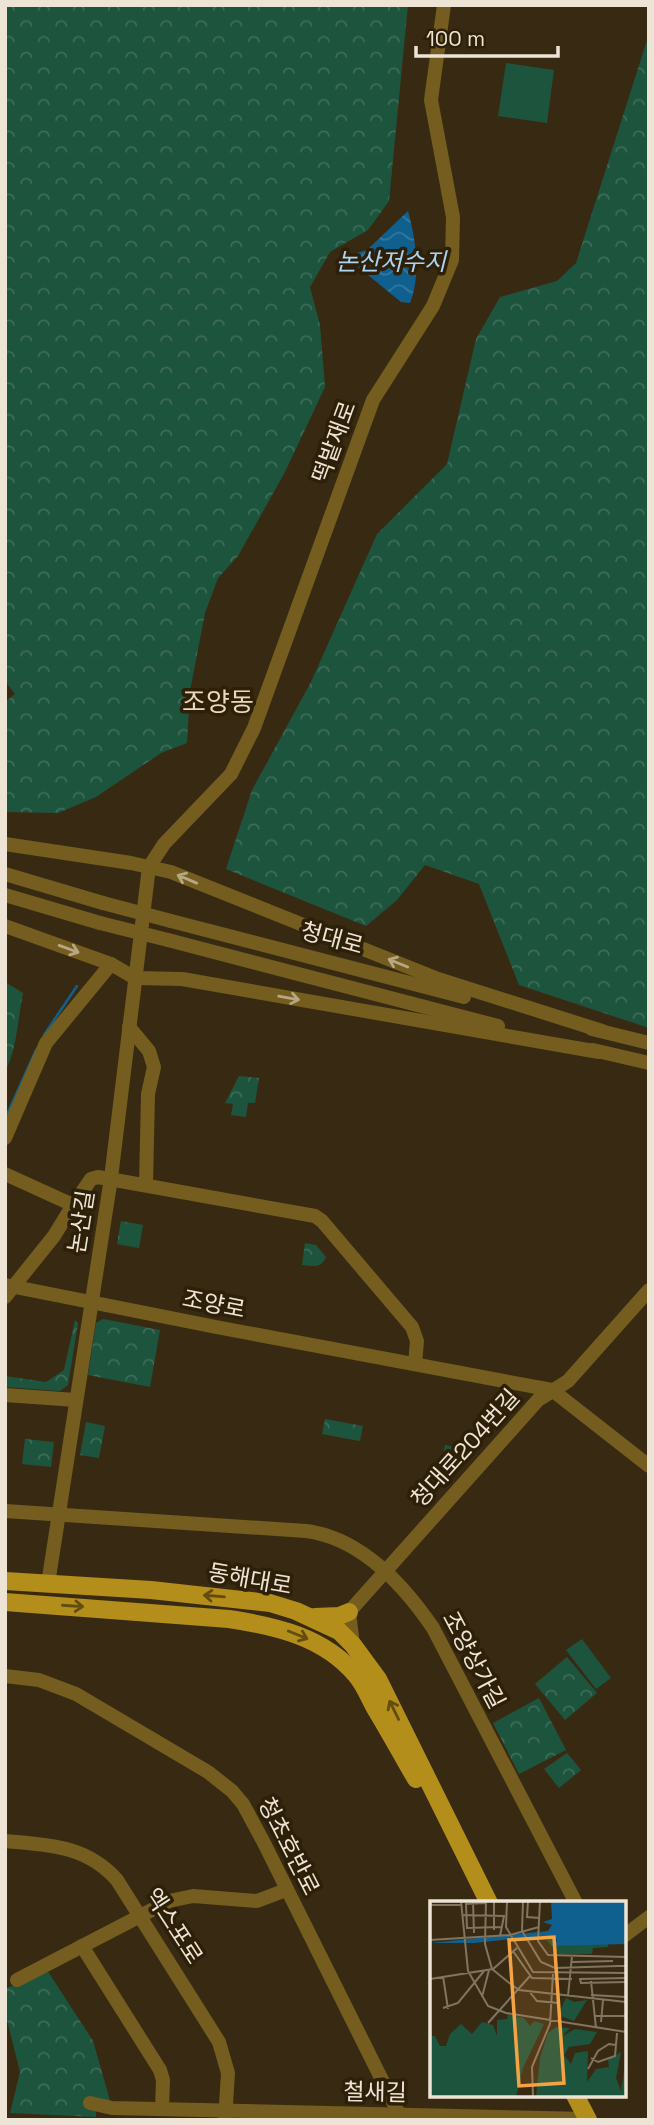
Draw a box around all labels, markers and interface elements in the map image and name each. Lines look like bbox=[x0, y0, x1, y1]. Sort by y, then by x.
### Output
scale bar bbox=[416, 14, 558, 58]
text: 100 m bbox=[426, 25, 485, 52]
water label: 논산저수지 bbox=[336, 246, 448, 277]
street label: 떡밭재로 bbox=[305, 397, 363, 487]
district label: 조양동 bbox=[182, 685, 254, 719]
one-way arrow bbox=[176, 872, 198, 885]
street label: 청대로 bbox=[297, 915, 367, 961]
one-way arrow bbox=[58, 944, 80, 956]
one-way arrow bbox=[388, 955, 409, 968]
one-way arrow bbox=[277, 992, 300, 1005]
street label: 논산길 bbox=[61, 1188, 101, 1256]
street label: 조양로 bbox=[180, 1283, 248, 1325]
street label: 청대로204번길 bbox=[404, 1383, 526, 1513]
street label: 동해대로 bbox=[206, 1557, 294, 1601]
one-way arrow bbox=[204, 1589, 226, 1602]
one-way arrow bbox=[62, 1600, 84, 1613]
street label: 조양상가길 bbox=[436, 1606, 512, 1714]
one-way arrow bbox=[287, 1630, 309, 1643]
one-way arrow bbox=[386, 1700, 400, 1721]
street label: 청초호반로 bbox=[252, 1792, 326, 1900]
street label: 엑스포로 bbox=[138, 1882, 210, 1970]
inset map bbox=[430, 1901, 626, 2097]
street label: 철새길 bbox=[343, 2076, 407, 2108]

